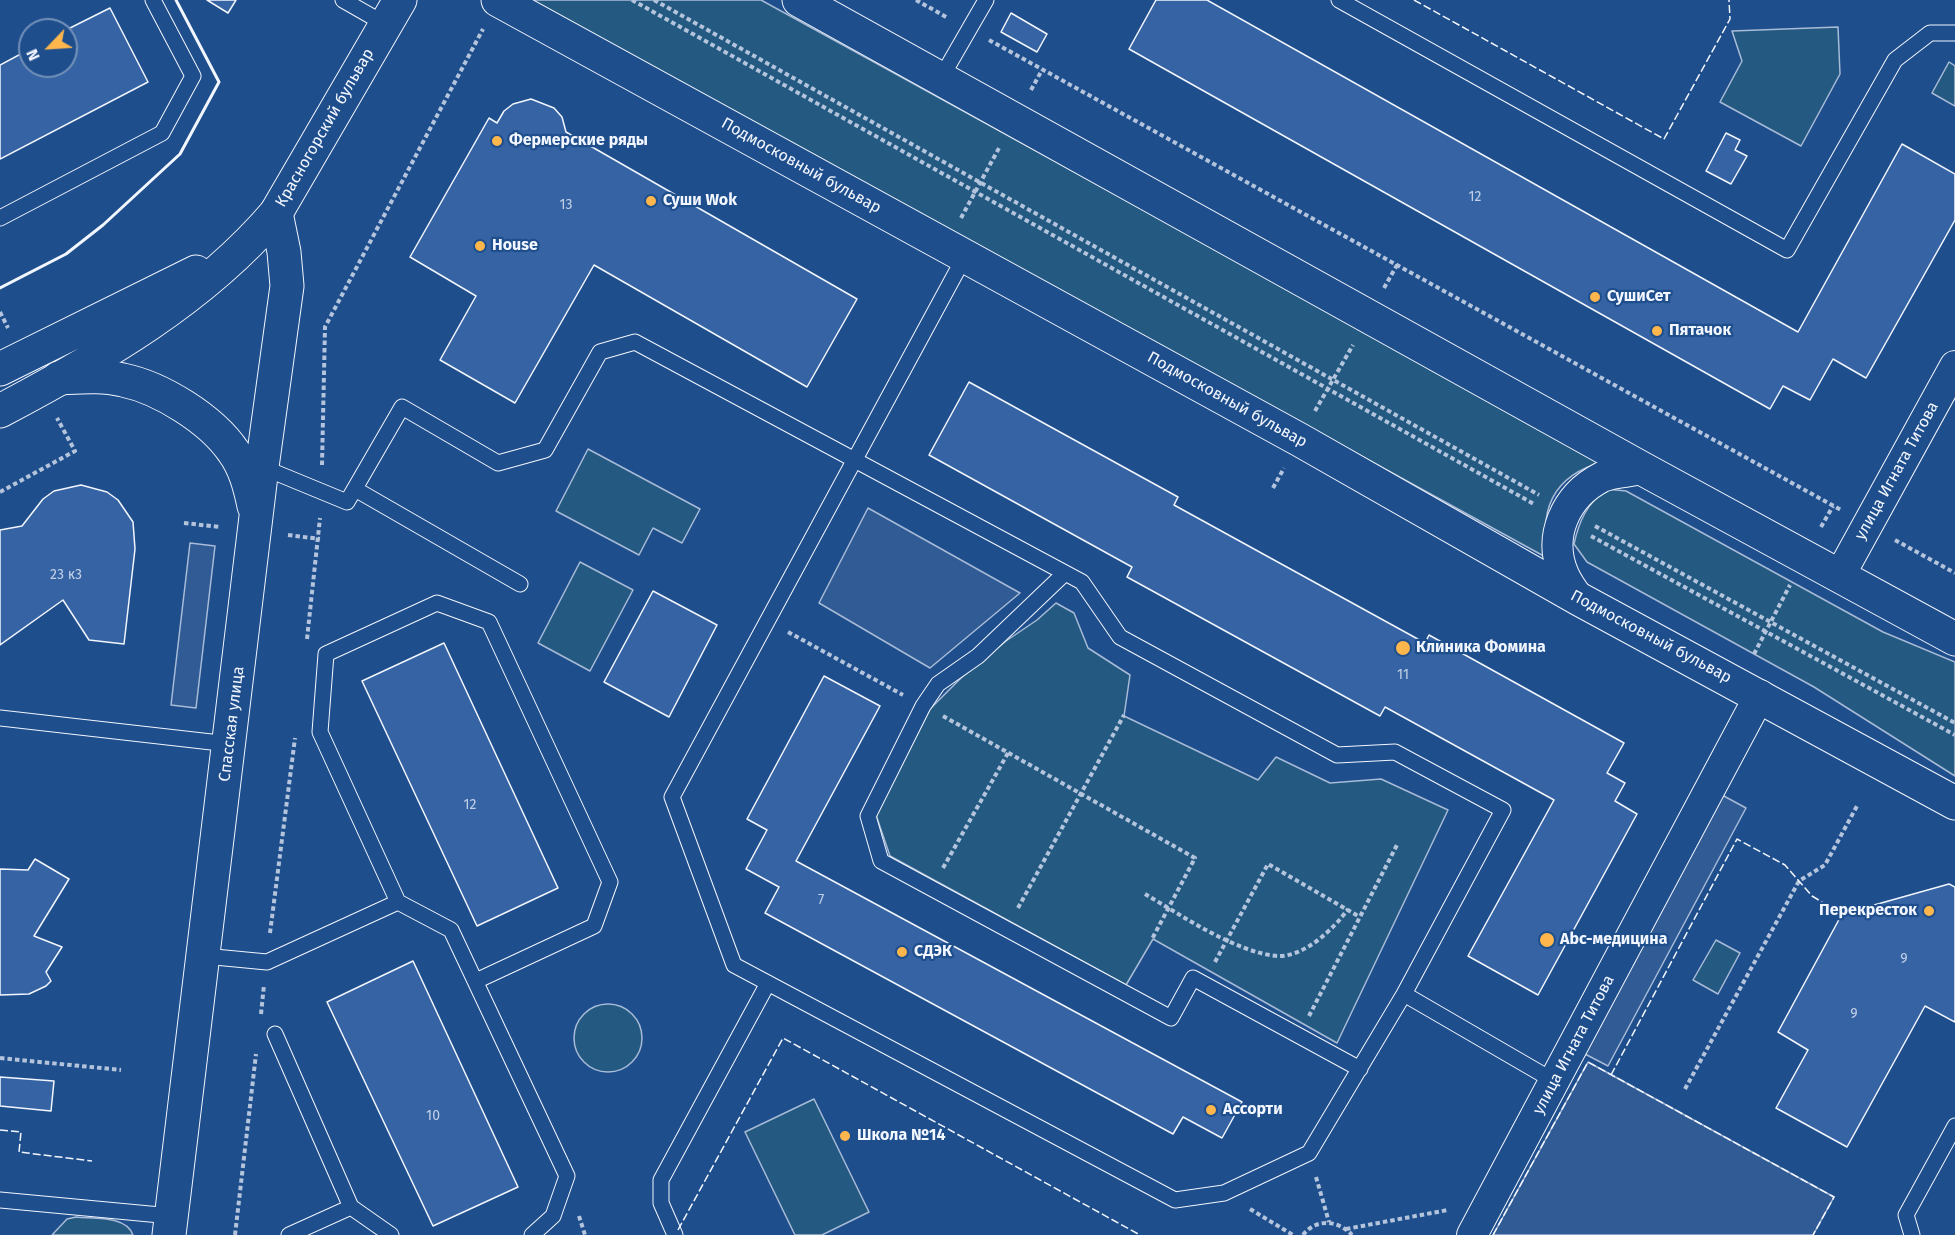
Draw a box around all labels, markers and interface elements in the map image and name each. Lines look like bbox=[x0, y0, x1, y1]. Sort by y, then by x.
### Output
north arrow bbox=[18, 18, 78, 78]
street label: Красногорский бульвар bbox=[272, 45, 378, 211]
text: N bbox=[22, 46, 44, 64]
street label: Подмосковный бульвар bbox=[718, 114, 884, 218]
place label: Фермерские ряды bbox=[509, 131, 648, 151]
marker: Фермерские ряды bbox=[490, 134, 504, 148]
house number: 12 bbox=[1469, 189, 1481, 205]
place label: Суши Wok bbox=[663, 191, 737, 211]
marker: Суши Wok bbox=[644, 194, 658, 208]
house number: 13 bbox=[559, 197, 573, 213]
place label: House bbox=[492, 236, 538, 256]
marker: House bbox=[473, 239, 487, 253]
place label: СушиСет bbox=[1607, 287, 1671, 307]
marker: СушиСет bbox=[1588, 290, 1602, 304]
place label: Пятачок bbox=[1669, 321, 1731, 341]
marker: Пятачок bbox=[1650, 324, 1664, 338]
street label: Подмосковный бульвар bbox=[1144, 348, 1310, 452]
street label: улица Игната Титова bbox=[1851, 399, 1943, 543]
house number: 23 к3 bbox=[50, 567, 82, 583]
street label: Подмосковный бульвар bbox=[1567, 586, 1735, 688]
place label: Клиника Фомина bbox=[1416, 638, 1546, 658]
marker: Клиника Фомина bbox=[1394, 639, 1412, 657]
street label: Спасская улица bbox=[215, 665, 249, 783]
house number: 11 bbox=[1397, 667, 1409, 683]
house number: 12 bbox=[464, 797, 476, 813]
house number: 7 bbox=[818, 892, 824, 908]
place label: Перекресток bbox=[1819, 901, 1917, 921]
marker: Перекресток bbox=[1922, 904, 1936, 918]
place label: Abc-медицина bbox=[1560, 930, 1667, 950]
marker: Abc-медицина bbox=[1538, 931, 1556, 949]
place label: СДЭК bbox=[914, 942, 952, 962]
marker: СДЭК bbox=[895, 945, 909, 959]
house number: 9 bbox=[1900, 951, 1908, 967]
street label: улица Игната Титова bbox=[1529, 972, 1619, 1118]
house number: 9 bbox=[1850, 1006, 1858, 1022]
place label: Ассорти bbox=[1223, 1100, 1283, 1120]
marker: Ассорти bbox=[1204, 1103, 1218, 1117]
house number: 10 bbox=[426, 1108, 440, 1124]
place label: Школа №14 bbox=[857, 1126, 946, 1146]
marker: Школа №14 bbox=[838, 1129, 852, 1143]

